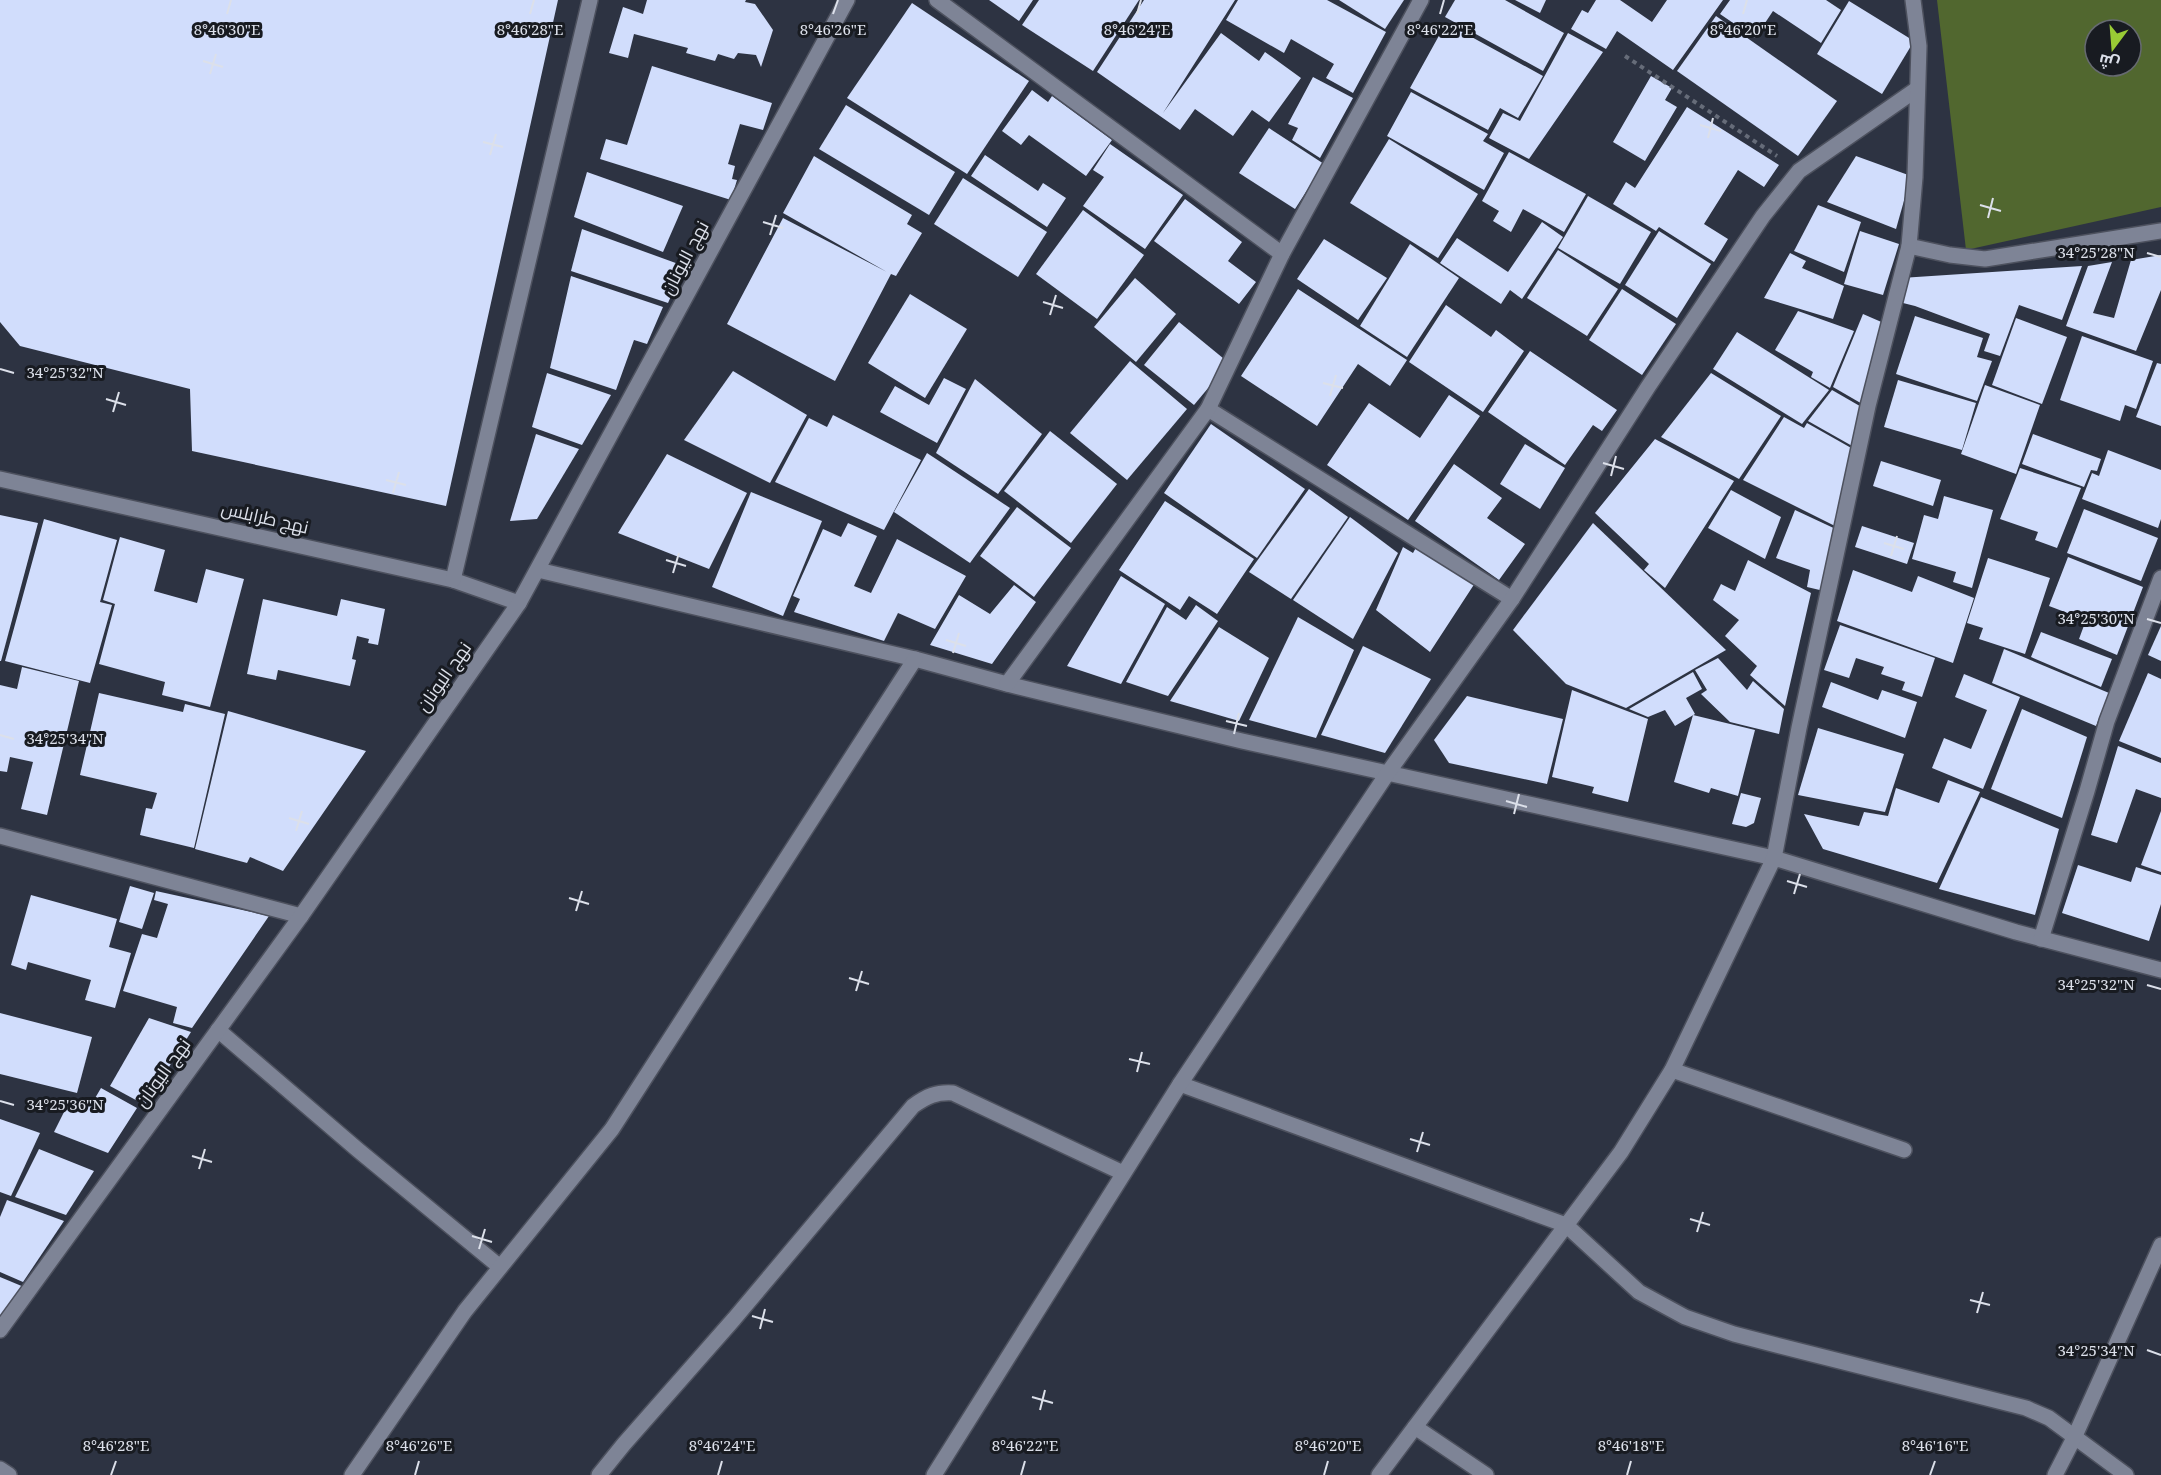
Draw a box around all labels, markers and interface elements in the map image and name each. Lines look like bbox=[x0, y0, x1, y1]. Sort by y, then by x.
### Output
north arrow bbox=[2083, 18, 2143, 78]
text: 8°46'30"E bbox=[194, 19, 260, 39]
text: 8°46'28"E bbox=[497, 19, 563, 39]
text: 8°46'26"E bbox=[800, 19, 866, 39]
text: 8°46'24"E bbox=[1104, 19, 1170, 39]
text: 8°46'22"E bbox=[1407, 19, 1473, 39]
text: 8°46'20"E bbox=[1710, 19, 1776, 39]
text: ش bbox=[2096, 49, 2122, 76]
street label: نهج اليونان bbox=[655, 216, 714, 299]
text: 34°25'28"N bbox=[2057, 242, 2135, 262]
text: 34°25'32"N bbox=[26, 362, 104, 382]
street label: نهج طرابلس bbox=[219, 495, 311, 540]
text: 34°25'30"N bbox=[2057, 608, 2135, 628]
street label: نهج اليونان bbox=[410, 637, 477, 717]
text: 34°25'34"N bbox=[26, 728, 104, 748]
text: 34°25'32"N bbox=[2057, 974, 2135, 994]
street label: نهج اليونان bbox=[129, 1033, 196, 1113]
text: 34°25'36"N bbox=[26, 1094, 104, 1114]
text: 34°25'34"N bbox=[2057, 1340, 2135, 1360]
text: 8°46'28"E bbox=[83, 1435, 149, 1455]
text: 8°46'26"E bbox=[386, 1435, 452, 1455]
text: 8°46'24"E bbox=[689, 1435, 755, 1455]
text: 8°46'22"E bbox=[992, 1435, 1058, 1455]
text: 8°46'20"E bbox=[1295, 1435, 1361, 1455]
text: 8°46'18"E bbox=[1598, 1435, 1664, 1455]
text: 8°46'16"E bbox=[1902, 1435, 1968, 1455]

